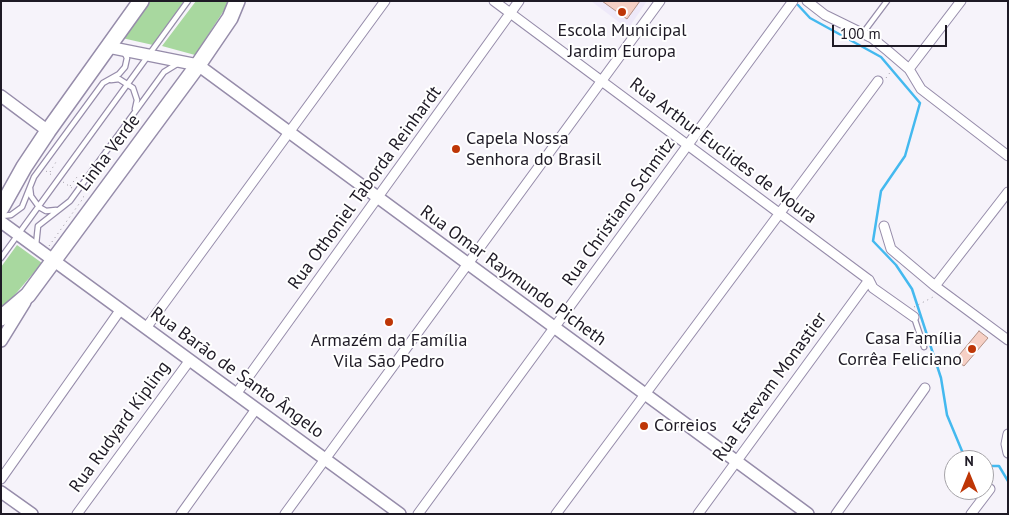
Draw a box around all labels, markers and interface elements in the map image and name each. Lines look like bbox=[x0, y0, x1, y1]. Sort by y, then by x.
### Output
marker: Escola Municipal Jardim Europa bbox=[616, 6, 628, 18]
scale bar bbox=[834, 15, 949, 47]
place label: Escola Municipal Jardim Europa bbox=[557, 20, 687, 62]
text: 100 m bbox=[840, 24, 881, 43]
street label: Rua Arthur Euclides de Moura bbox=[625, 74, 821, 228]
street label: Rua Othoniel Taborda Reinhardt bbox=[284, 82, 446, 294]
street label: Linha Verde bbox=[73, 110, 145, 196]
place label: Capela Nossa Senhora do Brasil bbox=[466, 128, 601, 170]
street label: Rua Christiano Schmitz bbox=[558, 134, 680, 290]
marker: Capela Nossa Senhora do Brasil bbox=[450, 143, 462, 155]
street label: Rua Omar Raymundo Picheth bbox=[416, 201, 610, 351]
street label: Rua Barão de Santo Ângelo bbox=[146, 303, 328, 443]
street label: Rua Estevam Monastier bbox=[709, 308, 831, 466]
marker: Armazém da Família Vila São Pedro bbox=[383, 316, 395, 328]
place label: Casa Família Corrêa Feliciano bbox=[838, 328, 962, 370]
place label: Armazém da Família Vila São Pedro bbox=[311, 330, 467, 372]
marker: Casa Família Corrêa Feliciano bbox=[966, 343, 978, 355]
street label: Rua Rudyard Kipling bbox=[65, 357, 175, 497]
place label: Correios bbox=[654, 415, 717, 437]
marker: Correios bbox=[638, 420, 650, 432]
north arrow bbox=[944, 450, 994, 500]
text: N bbox=[964, 452, 974, 470]

